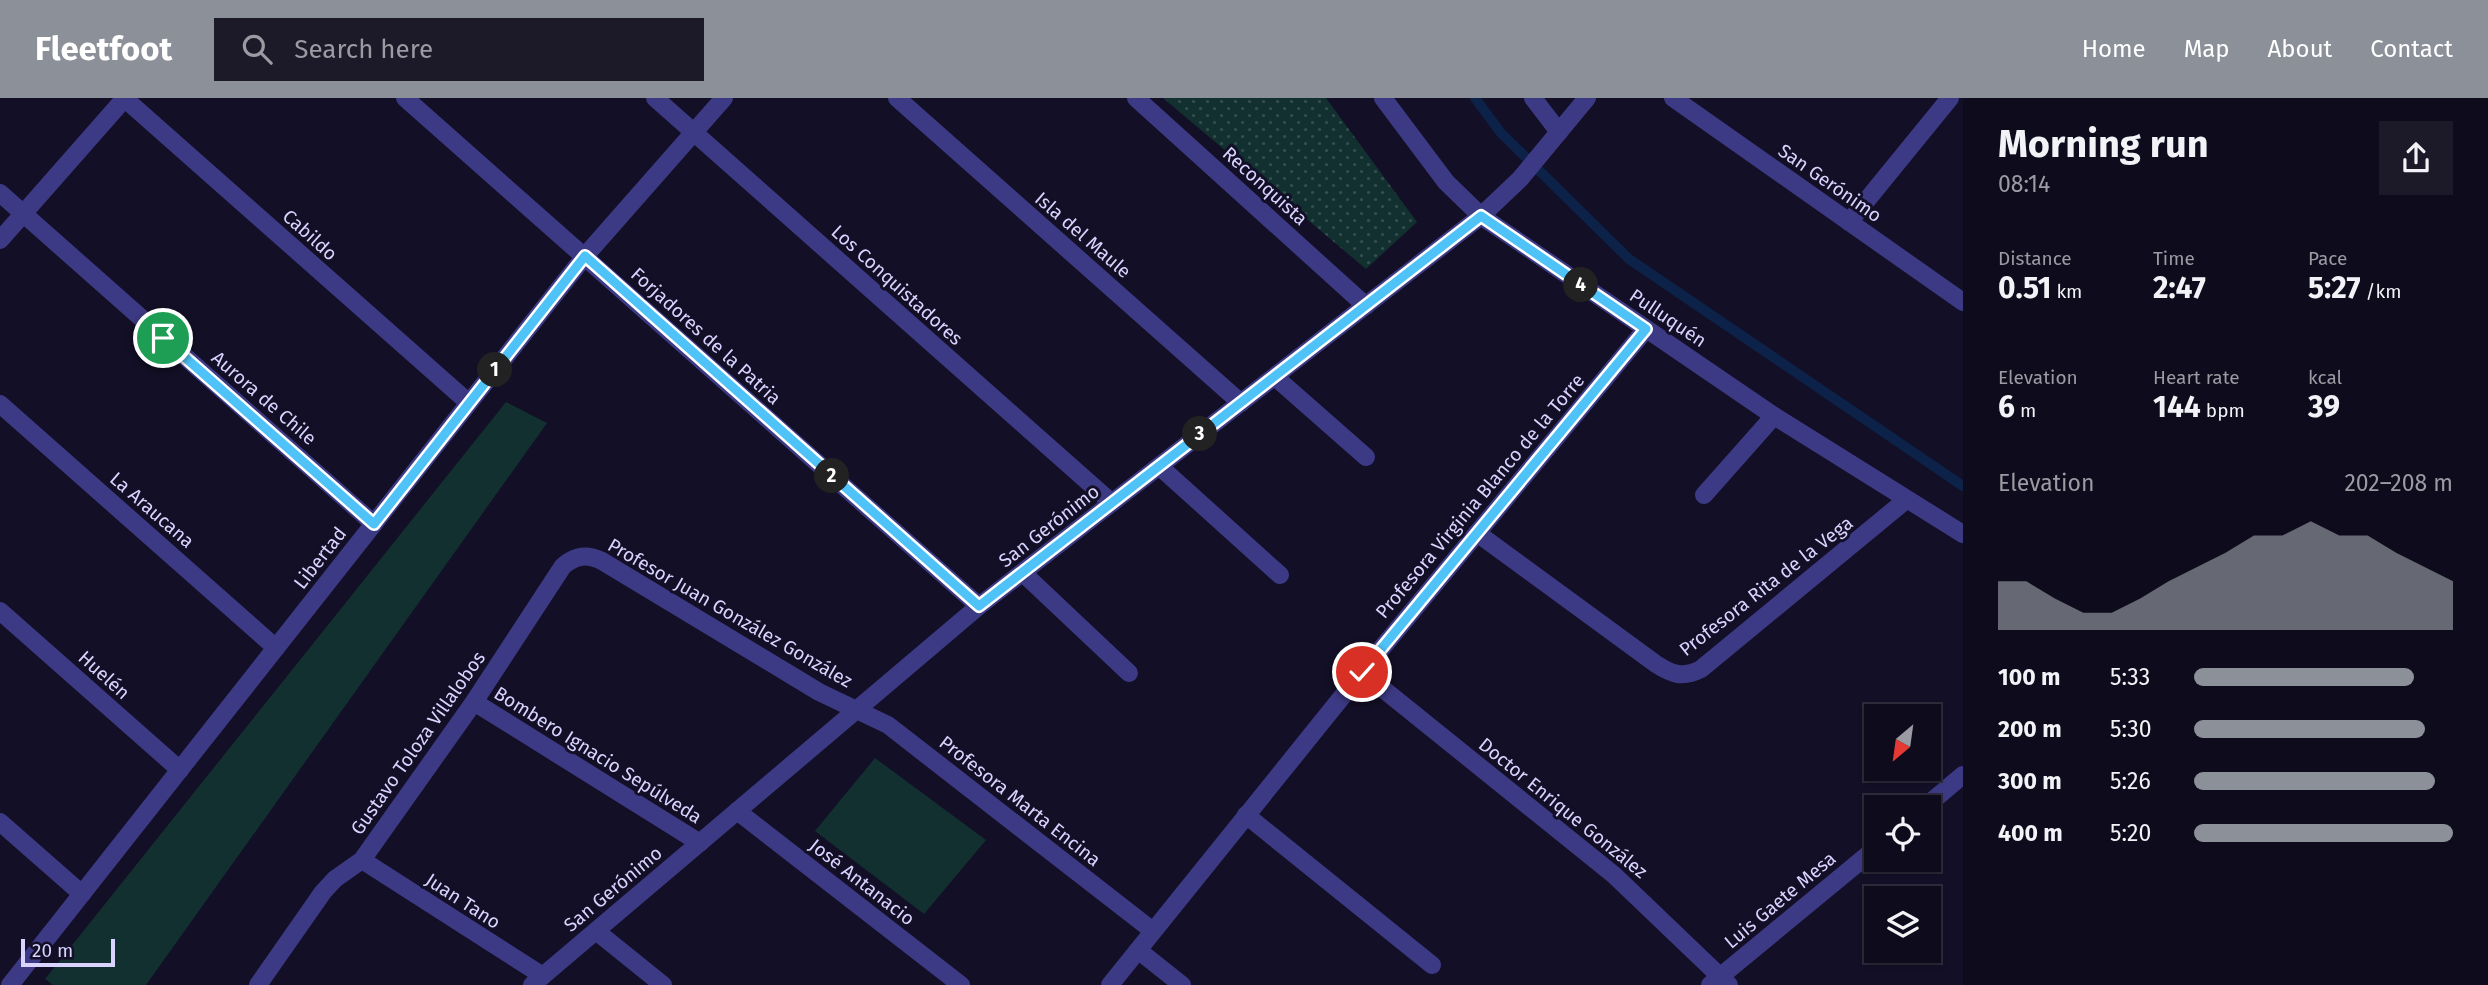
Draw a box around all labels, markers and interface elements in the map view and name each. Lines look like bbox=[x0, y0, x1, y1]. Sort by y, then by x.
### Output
search box bbox=[214, 18, 704, 81]
text: Fleetfoot bbox=[35, 29, 172, 69]
icon: search bbox=[238, 30, 276, 68]
text: Search here bbox=[294, 34, 433, 65]
text: Home bbox=[2082, 35, 2146, 63]
text: Map bbox=[2184, 35, 2230, 63]
text: About bbox=[2268, 35, 2332, 63]
text: Contact bbox=[2370, 35, 2453, 63]
text: Morning run bbox=[1998, 121, 2209, 167]
button: share bbox=[2379, 121, 2453, 195]
street label: San Gerónimo bbox=[1774, 139, 1886, 227]
street label: Reconquista bbox=[1218, 142, 1312, 230]
text: 08:14 bbox=[1998, 170, 2050, 198]
street label: Isla del Maule bbox=[1030, 187, 1136, 283]
street label: Cabildo bbox=[278, 205, 342, 265]
street label: Los Conquistadores bbox=[827, 220, 967, 350]
text: Distance bbox=[1998, 247, 2072, 270]
text: Time bbox=[2153, 247, 2195, 270]
text: Pace bbox=[2308, 247, 2347, 270]
street label: Forjadores de la Patria bbox=[626, 263, 786, 409]
pin: 4 bbox=[1564, 268, 1598, 302]
text: 0.51 bbox=[1998, 270, 2051, 306]
text: 2:47 bbox=[2153, 270, 2206, 306]
text: 5:27 bbox=[2308, 270, 2361, 306]
text: 4 bbox=[1575, 273, 1586, 296]
text: km bbox=[2051, 280, 2082, 303]
text: /km bbox=[2361, 280, 2401, 303]
street label: Pulluquén bbox=[1625, 284, 1711, 352]
pin bbox=[133, 308, 193, 368]
icon: arrive bbox=[144, 319, 182, 357]
street label: Aurora de Chile bbox=[207, 346, 321, 450]
pin: 1 bbox=[477, 352, 512, 388]
text: 1 bbox=[490, 358, 499, 381]
text: Elevation bbox=[1998, 366, 2078, 389]
text: Heart rate bbox=[2153, 366, 2240, 389]
text: kcal bbox=[2308, 366, 2342, 389]
street label: Profesora Virginia Blanco de la Torre bbox=[1371, 369, 1589, 623]
text: 6 bbox=[1998, 389, 2015, 425]
text: 144 bbox=[2153, 389, 2201, 425]
text: 39 bbox=[2308, 389, 2340, 425]
text: m bbox=[2015, 399, 2036, 422]
text: bpm bbox=[2201, 399, 2245, 422]
pin: 3 bbox=[1182, 416, 1218, 452]
text: 3 bbox=[1195, 422, 1204, 445]
pin: 2 bbox=[814, 458, 850, 494]
text: 2 bbox=[827, 464, 836, 487]
street label: La Araucana bbox=[105, 467, 199, 553]
text: Elevation bbox=[1998, 469, 2094, 497]
text: 202–208 m bbox=[2344, 469, 2453, 497]
street label: San Gerónimo bbox=[994, 480, 1104, 572]
street label: Profesora Rita de la Vega bbox=[1675, 511, 1857, 661]
street label: Libertad bbox=[289, 522, 351, 594]
street label: Profesor Juan González González bbox=[604, 533, 856, 693]
pin bbox=[1332, 642, 1392, 702]
street label: Huelén bbox=[74, 646, 134, 704]
street label: Gustavo Toloza Villalobos bbox=[346, 647, 490, 839]
icon: check bbox=[1343, 653, 1381, 691]
text: 100 m bbox=[1998, 663, 2060, 691]
text: 5:33 bbox=[2110, 663, 2150, 691]
street label: Bombero Ignacio Sepúlveda bbox=[490, 681, 706, 829]
north arrow bbox=[1864, 704, 1941, 780]
map controls bbox=[1864, 704, 1941, 963]
text: 200 m bbox=[1998, 715, 2062, 743]
text: 5:30 bbox=[2110, 715, 2152, 743]
street label: Profesora Marta Encina bbox=[935, 731, 1105, 871]
street label: Doctor Enrique González bbox=[1474, 733, 1652, 883]
text: 300 m bbox=[1998, 767, 2062, 795]
text: 5:26 bbox=[2110, 767, 2151, 795]
button: locate bbox=[1864, 795, 1941, 872]
text: 400 m bbox=[1998, 819, 2063, 847]
text: 5:20 bbox=[2110, 819, 2151, 847]
street label: José Antanacio bbox=[805, 834, 919, 930]
street label: San Gerónimo bbox=[559, 841, 667, 937]
street label: Luis Gaete Mesa bbox=[1720, 847, 1840, 953]
street label: Juan Tano bbox=[421, 868, 505, 934]
button: layers bbox=[1864, 886, 1941, 963]
scale bar bbox=[21, 936, 116, 968]
text: 20 m bbox=[32, 939, 73, 962]

